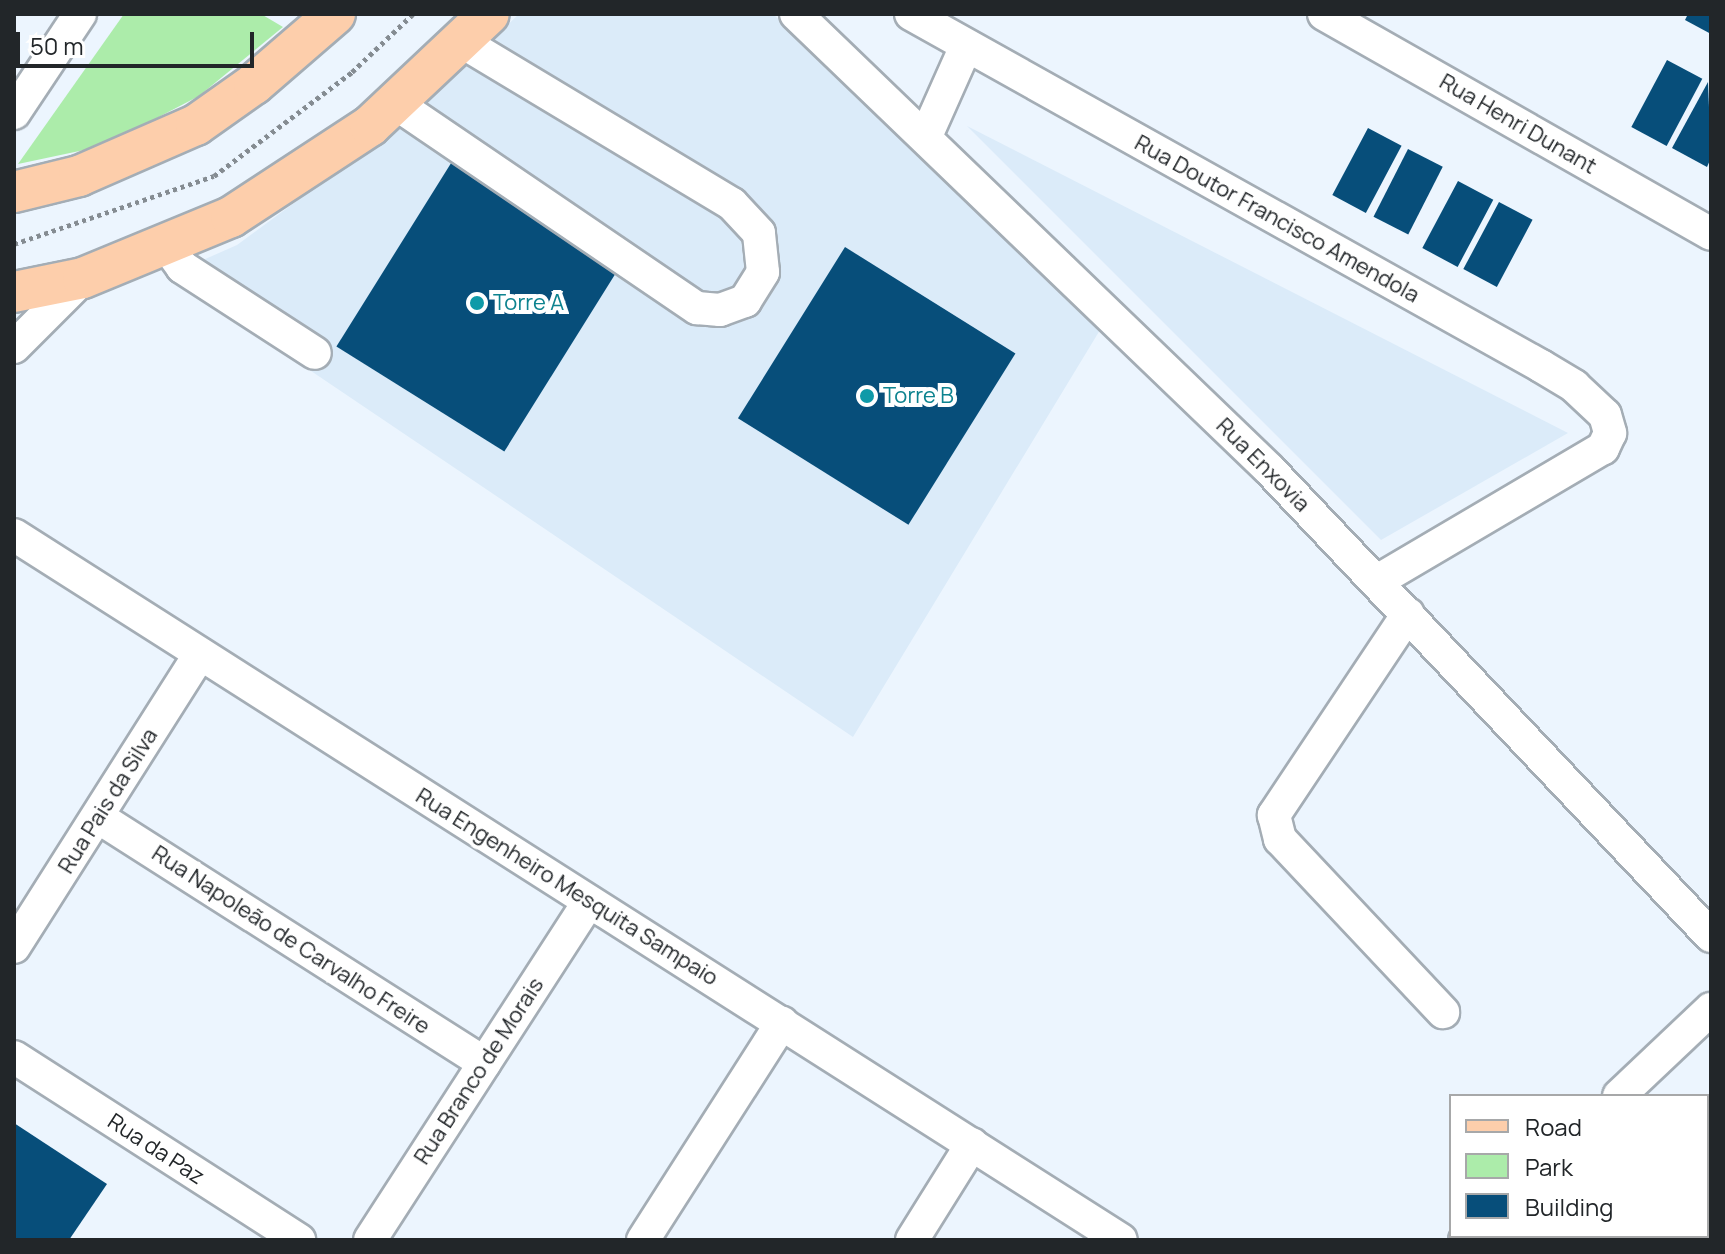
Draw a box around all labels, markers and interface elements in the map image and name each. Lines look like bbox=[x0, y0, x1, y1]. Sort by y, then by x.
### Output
scale bar bbox=[20, 16, 258, 66]
text: 50 m bbox=[30, 29, 84, 62]
street label: Rua Henri Dunant bbox=[1435, 68, 1601, 180]
street label: Rua Doutor Francisco Amendola bbox=[1130, 130, 1424, 308]
place label: Torre A bbox=[493, 290, 564, 316]
marker: Torre A bbox=[468, 294, 486, 312]
place label: Torre B bbox=[883, 383, 954, 409]
marker: Torre B bbox=[858, 387, 876, 405]
street label: Rua Enxovia bbox=[1211, 413, 1315, 517]
street label: Rua Pais da Silva bbox=[53, 724, 163, 878]
street label: Rua Engenheiro Mesquita Sampaio bbox=[411, 783, 723, 991]
street label: Rua Napoleão de Carvalho Freire bbox=[147, 840, 435, 1040]
street label: Rua Branco de Morais bbox=[409, 973, 549, 1169]
legend bbox=[1449, 1094, 1709, 1238]
street label: Rua da Paz bbox=[103, 1108, 209, 1190]
text: Road bbox=[1525, 1110, 1582, 1143]
text: Park bbox=[1525, 1150, 1573, 1183]
text: Building bbox=[1525, 1190, 1613, 1223]

